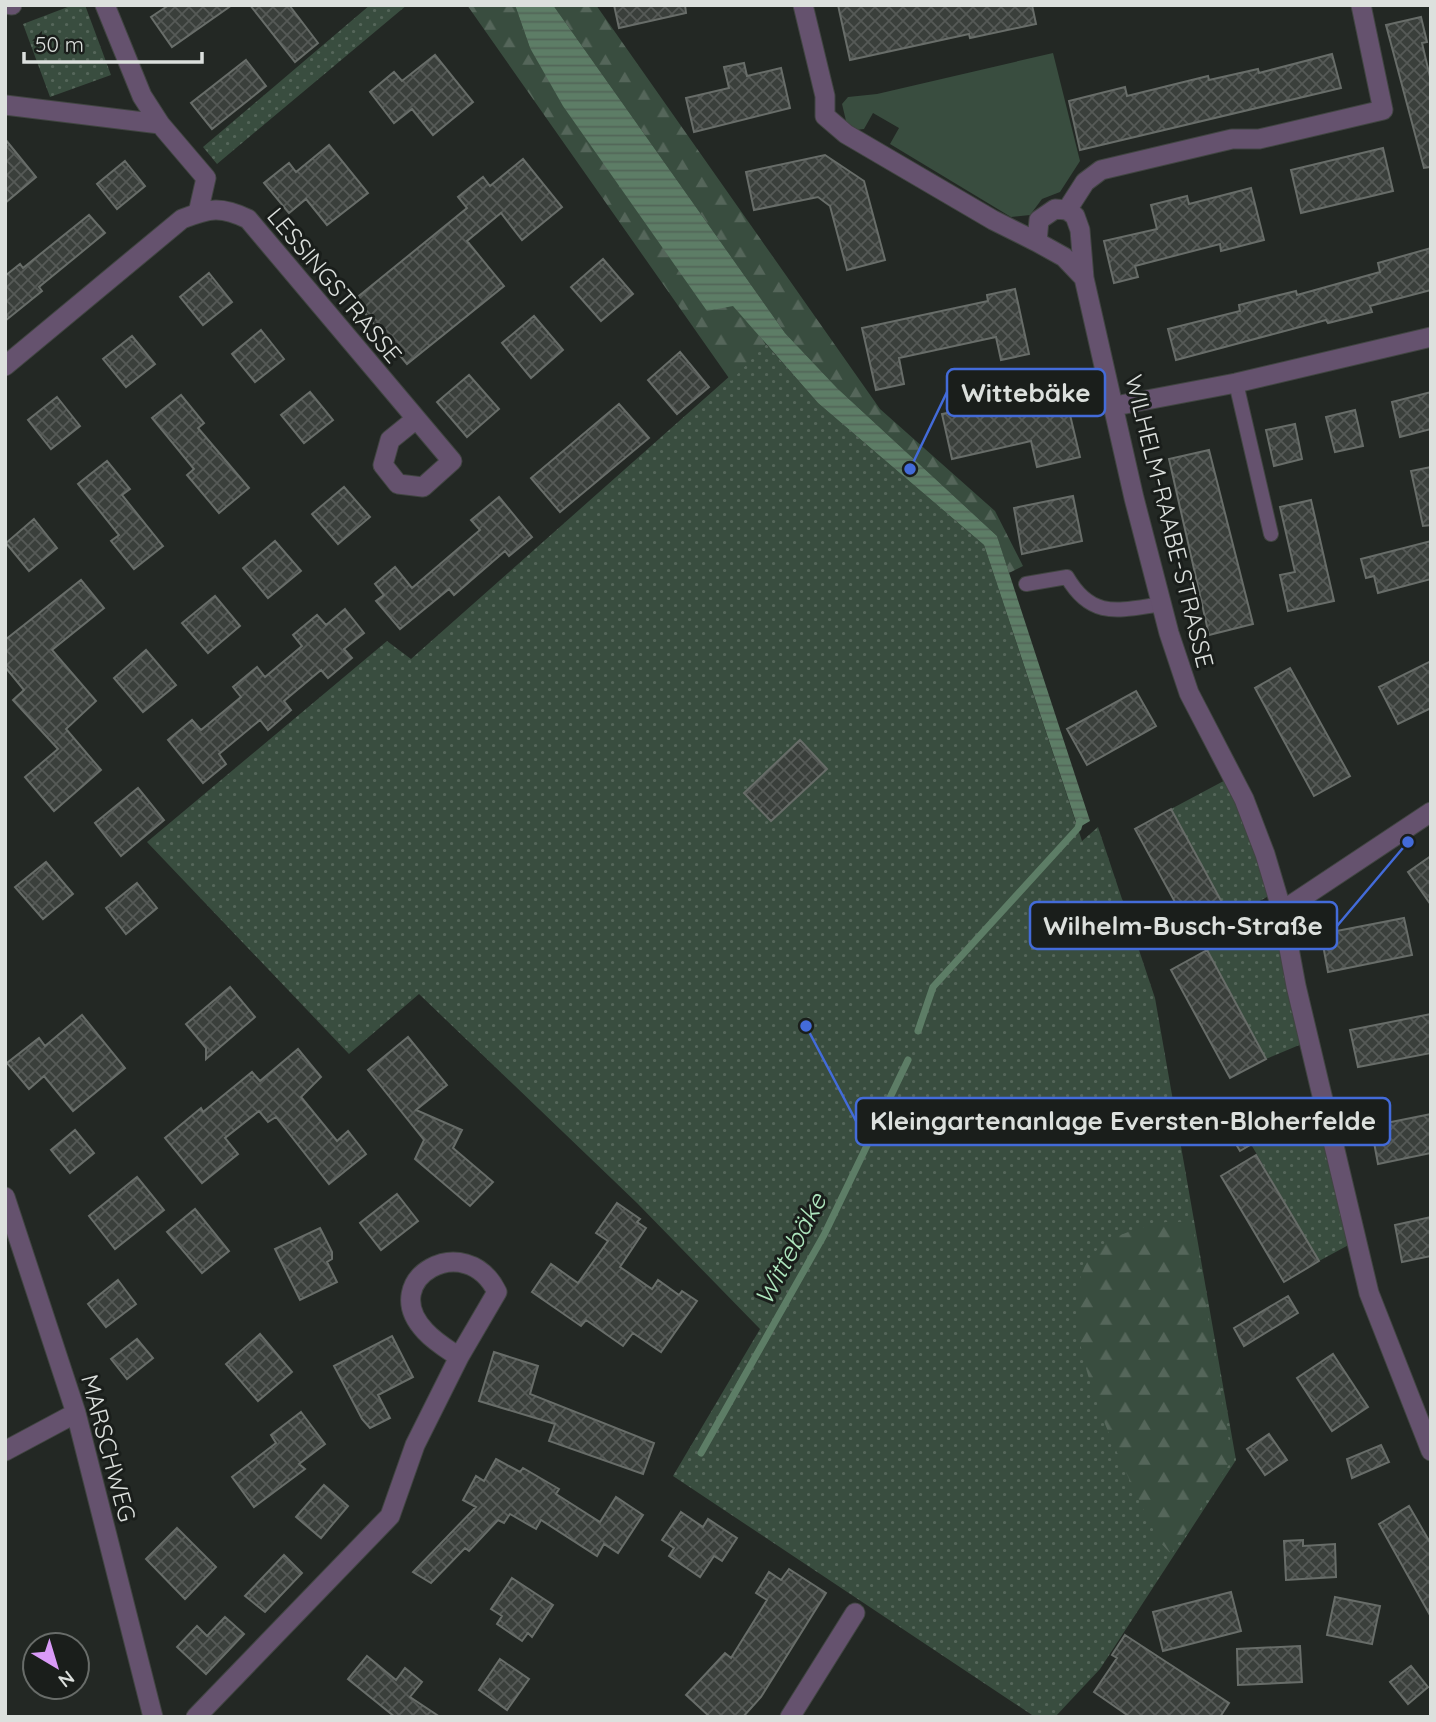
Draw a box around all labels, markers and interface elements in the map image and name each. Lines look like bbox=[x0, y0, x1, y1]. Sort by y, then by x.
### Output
scale bar bbox=[24, 21, 203, 65]
text: 50 m bbox=[35, 31, 84, 57]
street label: LESSINGSTRASSE bbox=[261, 201, 409, 369]
callout: Wittebäke bbox=[947, 369, 1105, 416]
street label: WILHELM-RAABE-STRASSE bbox=[1119, 371, 1221, 671]
text: Wittebäke bbox=[961, 376, 1091, 409]
callout: Wilhelm-Busch-Straße bbox=[1030, 902, 1337, 949]
text: Wilhelm-Busch-Straße bbox=[1043, 909, 1323, 942]
callout: Kleingartenanlage Eversten-Bloherfelde bbox=[856, 1098, 1390, 1145]
text: Kleingartenanlage Eversten-Bloherfelde bbox=[870, 1104, 1376, 1137]
water label: Wittebäke bbox=[747, 1186, 834, 1311]
street label: MARSCHWEG bbox=[75, 1371, 143, 1525]
north arrow bbox=[21, 1631, 91, 1701]
text: N bbox=[54, 1666, 79, 1693]

